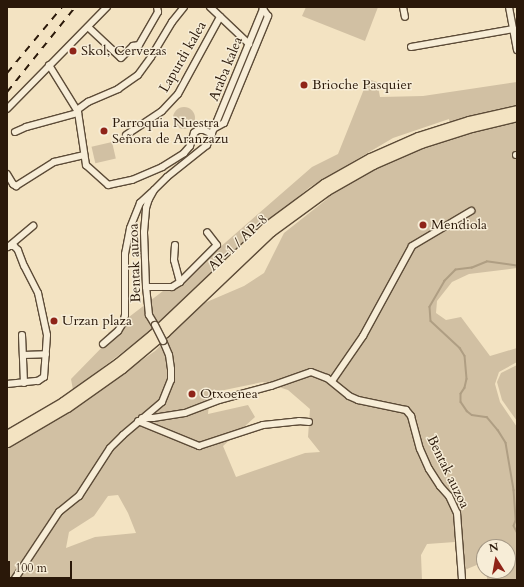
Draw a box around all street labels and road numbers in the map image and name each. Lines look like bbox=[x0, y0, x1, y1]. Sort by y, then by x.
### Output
street label: Lapurdi kalea bbox=[156, 18, 210, 96]
street label: Araba kalea bbox=[205, 34, 247, 104]
street label: AP-1 / AP-8 bbox=[205, 211, 271, 275]
street label: Bentak auzoa bbox=[125, 223, 145, 303]
street label: Bentak auzoa bbox=[423, 433, 473, 511]

